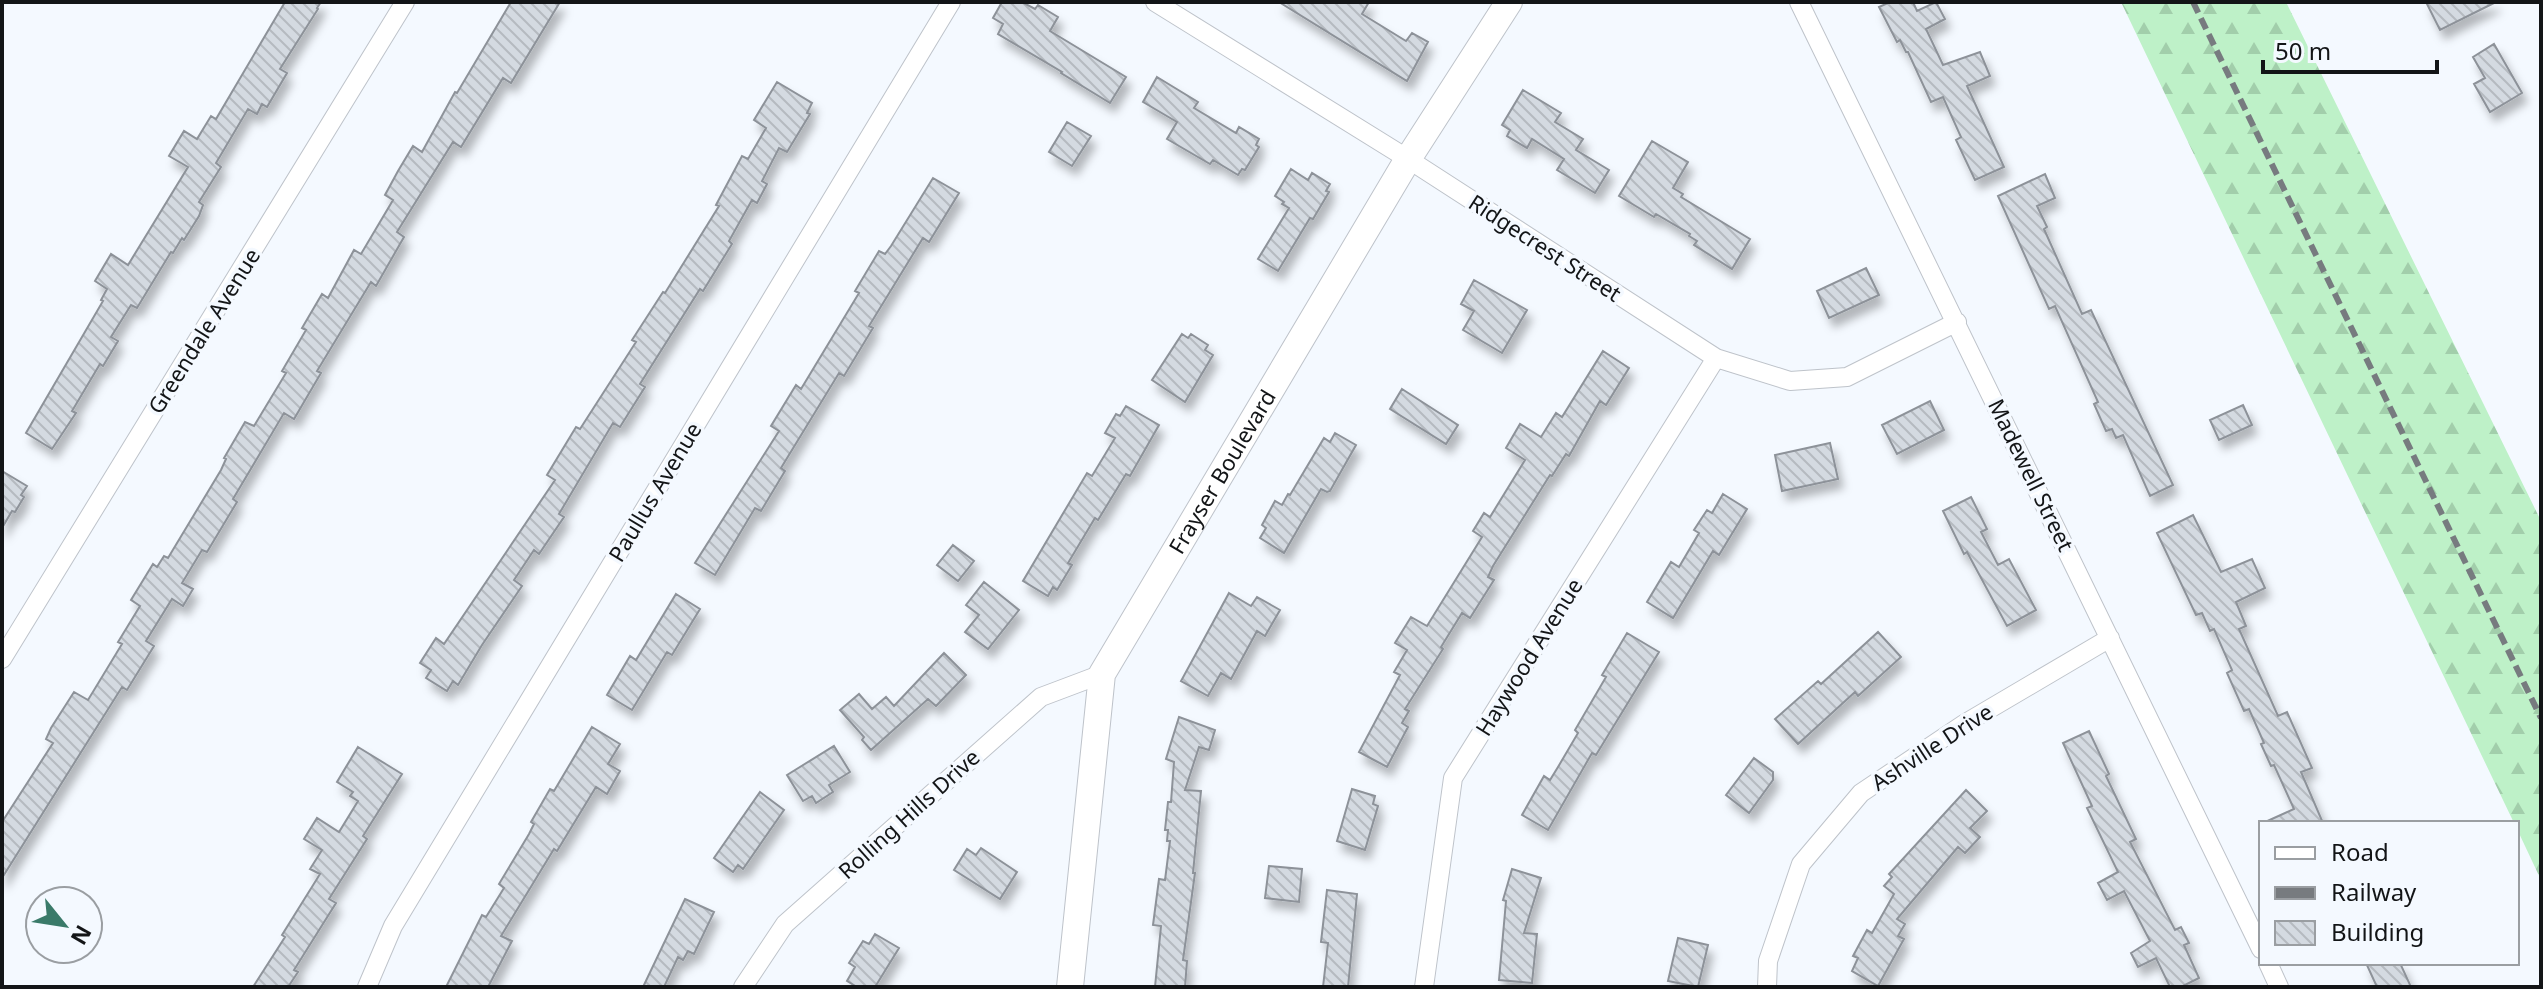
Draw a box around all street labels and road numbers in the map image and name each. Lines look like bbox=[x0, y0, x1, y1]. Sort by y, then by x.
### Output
street label: Ridgecrest Street bbox=[1464, 187, 1628, 308]
street label: Greendale Avenue bbox=[140, 242, 266, 419]
street label: Frayser Boulevard bbox=[1161, 384, 1282, 559]
street label: Madewell Street bbox=[1982, 393, 2082, 556]
street label: Paullus Avenue bbox=[601, 416, 708, 567]
street label: Haywood Avenue bbox=[1468, 572, 1589, 741]
street label: Ashville Drive bbox=[1865, 696, 1998, 797]
street label: Rolling Hills Drive bbox=[831, 742, 986, 885]

